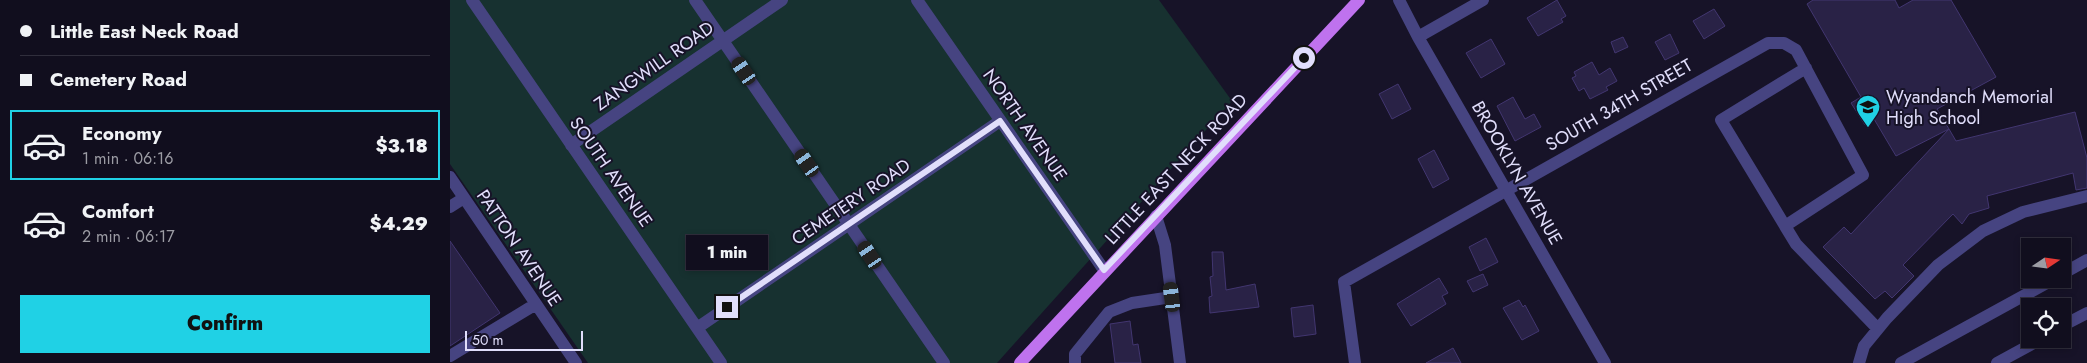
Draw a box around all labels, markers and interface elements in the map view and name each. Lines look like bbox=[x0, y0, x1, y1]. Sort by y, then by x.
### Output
street label: ZANGWILL ROAD bbox=[589, 15, 719, 117]
text: Little East Neck Road bbox=[50, 18, 239, 45]
route start bbox=[1293, 47, 1315, 69]
street label: SOUTH 34TH STREET bbox=[1541, 52, 1698, 158]
car bbox=[729, 54, 758, 88]
street label: NORTH AVENUE bbox=[977, 64, 1073, 186]
text: Cemetery Road bbox=[50, 66, 187, 93]
place label: Wyandanch Memorial High School bbox=[1886, 84, 2053, 131]
street label: LITTLE EAST NECK ROAD bbox=[1099, 88, 1253, 250]
school or university icon: Wyandanch Memorial High School bbox=[1855, 94, 1881, 128]
street label: BROOKLYN AVENUE bbox=[1465, 96, 1569, 250]
street label: SOUTH AVENUE bbox=[563, 112, 659, 232]
text: Economy bbox=[82, 120, 162, 147]
icon: car bbox=[22, 123, 67, 168]
text: $3.18 bbox=[375, 132, 428, 159]
car bbox=[792, 146, 821, 180]
text: 1 min · 06:16 bbox=[82, 147, 173, 170]
street label: CEMETERY ROAD bbox=[786, 153, 916, 251]
street label: PATTON AVENUE bbox=[470, 184, 568, 312]
text: Comfort bbox=[82, 198, 154, 225]
icon: car bbox=[22, 201, 67, 246]
text: $4.29 bbox=[370, 210, 428, 237]
text: 2 min · 06:17 bbox=[82, 225, 175, 248]
callout: 1 min bbox=[686, 234, 768, 270]
car bbox=[855, 238, 884, 272]
north arrow bbox=[2021, 238, 2071, 288]
map controls bbox=[2021, 238, 2071, 348]
text: 1 min bbox=[707, 241, 747, 264]
car bbox=[1162, 281, 1181, 313]
button: Confirm bbox=[20, 295, 430, 353]
route end bbox=[716, 296, 738, 318]
button: locate bbox=[2021, 298, 2071, 348]
scale bar bbox=[465, 328, 582, 351]
text: 50 m bbox=[472, 330, 503, 350]

